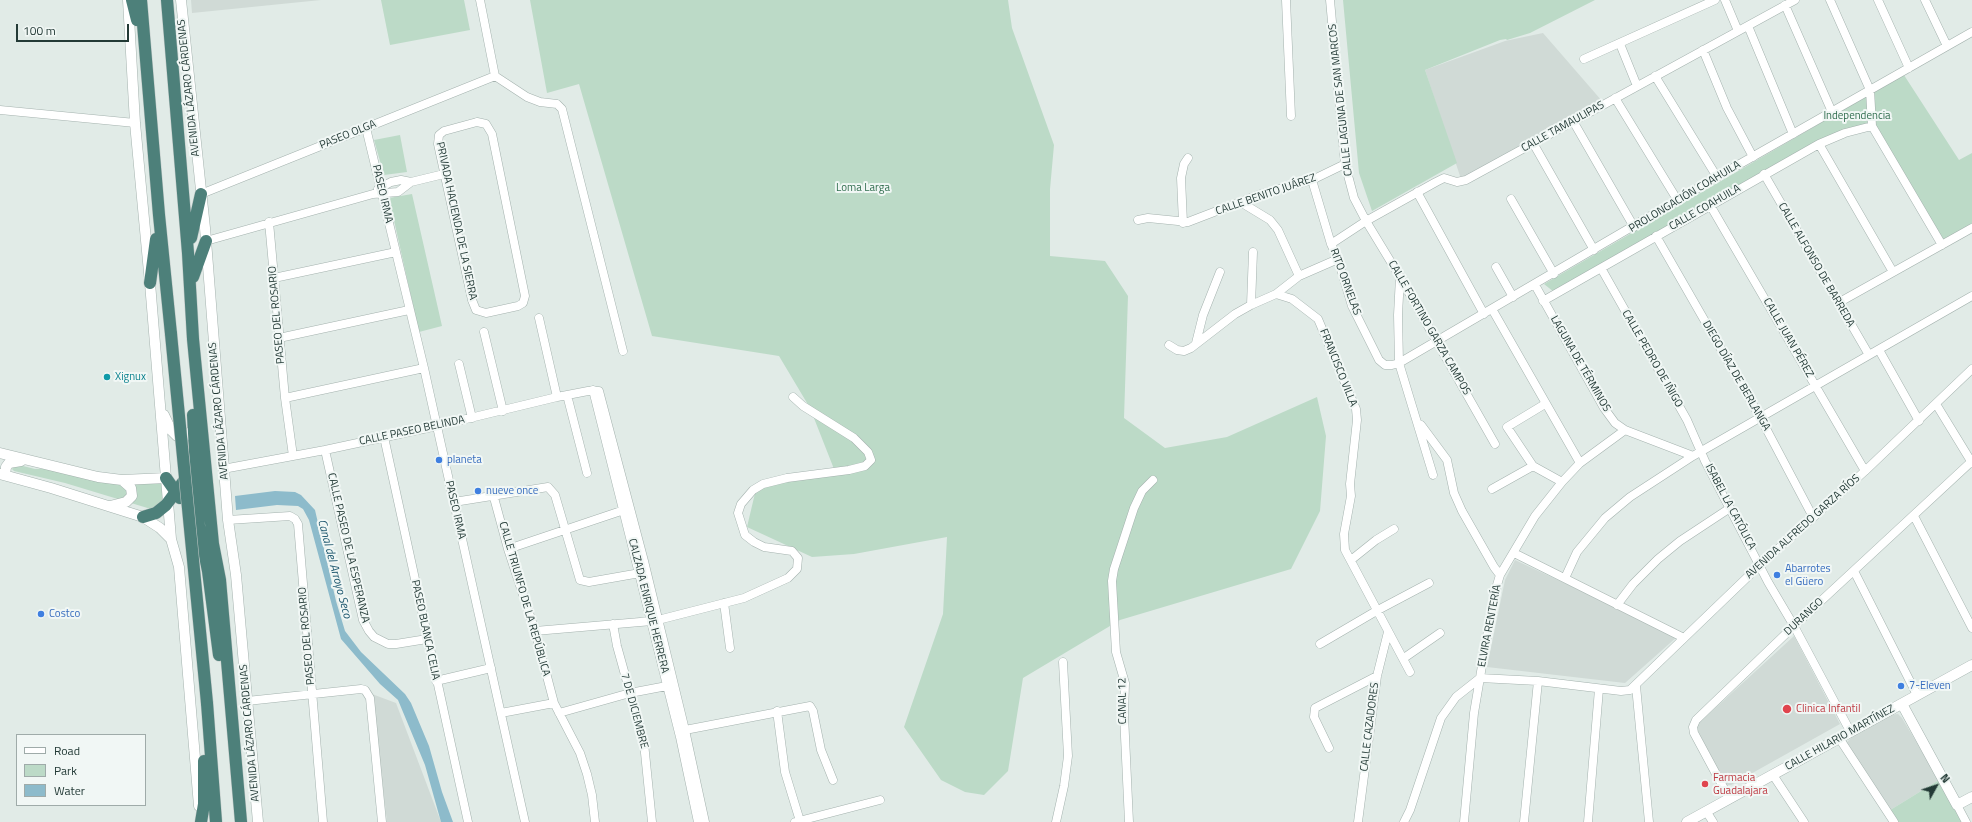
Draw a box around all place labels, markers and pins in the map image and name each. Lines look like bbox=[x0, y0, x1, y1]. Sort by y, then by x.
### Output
place label: Xignux bbox=[115, 370, 146, 384]
marker: Xignux bbox=[102, 372, 112, 382]
place label: planeta bbox=[447, 453, 482, 467]
marker: planeta bbox=[434, 455, 444, 465]
place label: nueve once bbox=[486, 484, 538, 498]
marker: nueve once bbox=[473, 486, 483, 496]
place label: Abarrotes el Güero bbox=[1785, 562, 1831, 588]
marker: Abarrotes el Güero bbox=[1772, 570, 1782, 580]
place label: Costco bbox=[49, 607, 80, 621]
marker: Costco bbox=[36, 609, 46, 619]
place label: 7-Eleven bbox=[1909, 679, 1951, 693]
marker: 7-Eleven bbox=[1896, 681, 1906, 691]
place label: Clinica Infantil bbox=[1796, 702, 1860, 716]
marker: Clinica Infantil bbox=[1781, 703, 1793, 715]
place label: Farmacia Guadalajara bbox=[1713, 771, 1768, 797]
marker: Farmacia Guadalajara bbox=[1700, 779, 1710, 789]

